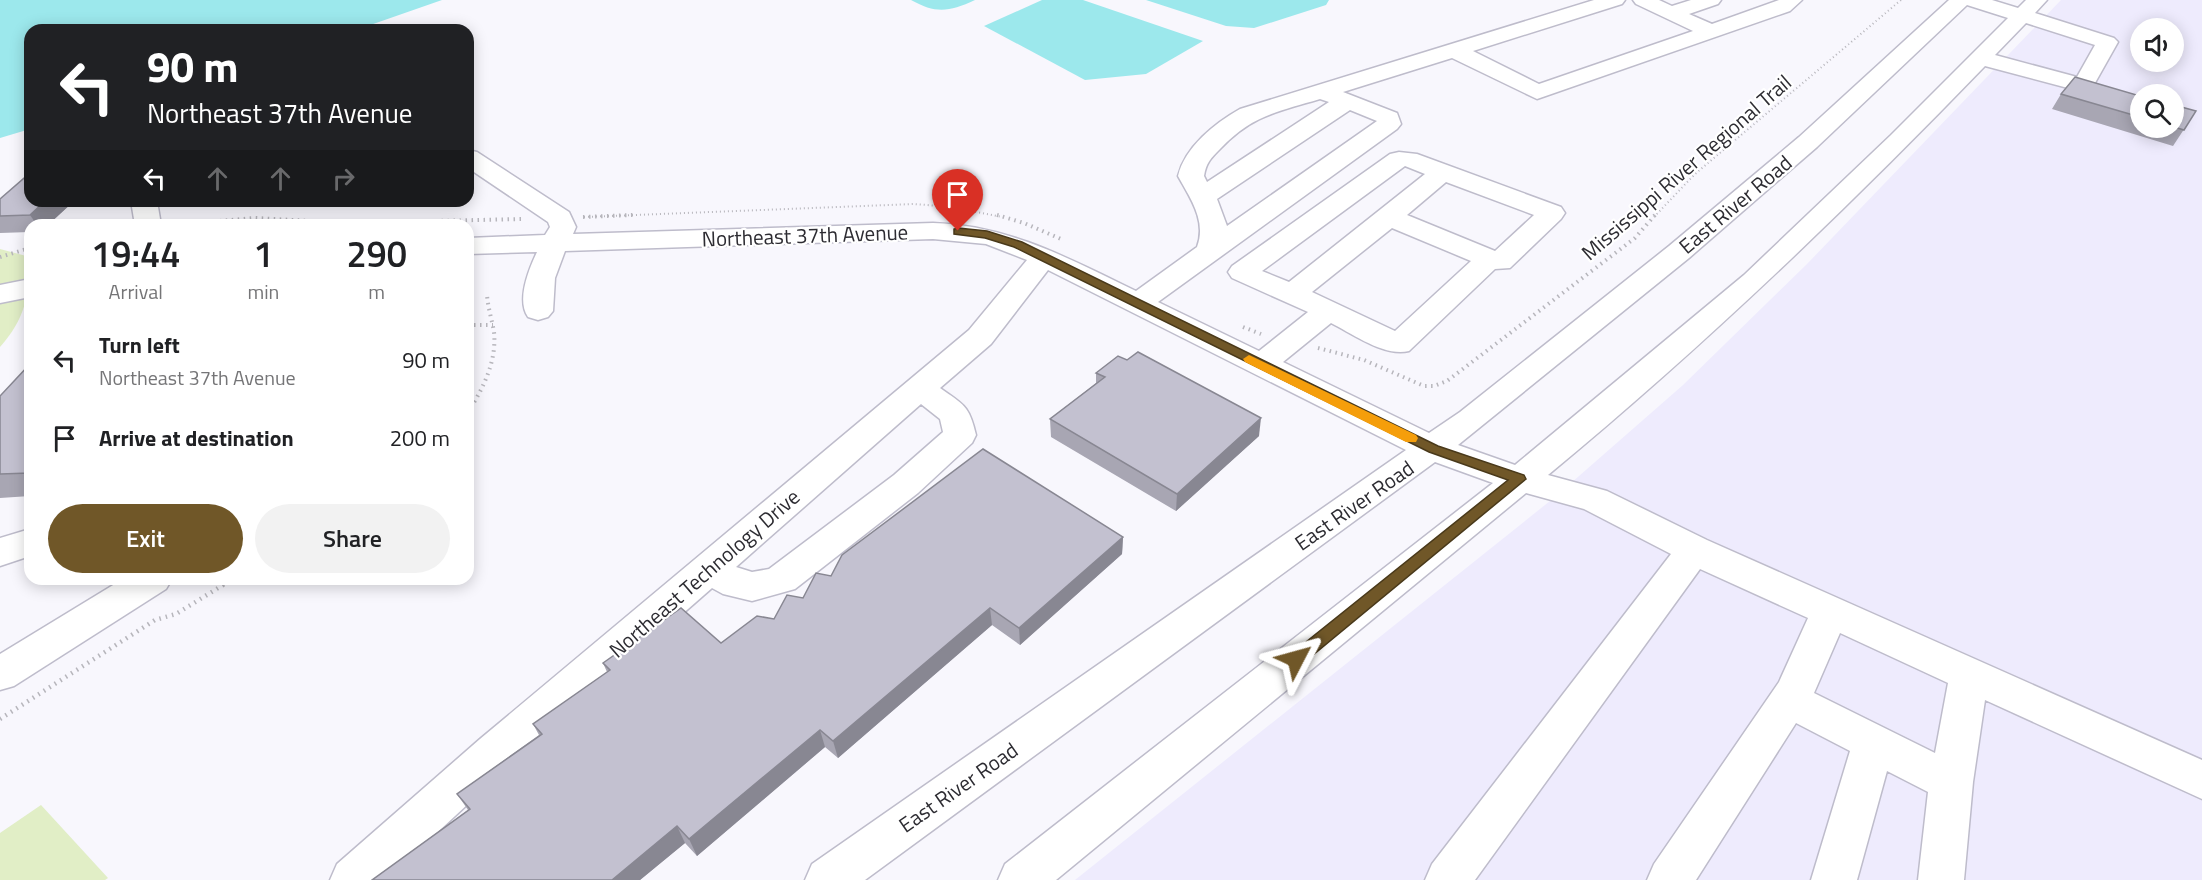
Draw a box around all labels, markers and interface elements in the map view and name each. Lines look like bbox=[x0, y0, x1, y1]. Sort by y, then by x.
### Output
map controls bbox=[2130, 18, 2184, 138]
button: sound bbox=[2130, 18, 2184, 72]
text: 90 m bbox=[147, 34, 239, 98]
icon: left bbox=[48, 48, 126, 126]
street label: Mississippi River Regional Trail bbox=[1574, 67, 1798, 267]
button: search bbox=[2130, 84, 2184, 138]
text: Northeast 37th Avenue bbox=[147, 92, 412, 133]
street label: East River Road bbox=[1671, 147, 1799, 261]
icon: left bbox=[138, 162, 171, 195]
icon: ahead bbox=[201, 162, 234, 195]
icon: ahead bbox=[264, 162, 297, 195]
icon: right bbox=[327, 162, 360, 195]
pin bbox=[932, 169, 983, 231]
icon: arrive bbox=[941, 178, 974, 211]
street label: Northeast 37th Avenue bbox=[701, 215, 909, 255]
text: 19:44 bbox=[91, 226, 180, 281]
text: 1 bbox=[253, 226, 273, 281]
text: 290 bbox=[346, 226, 407, 281]
text: Arrival bbox=[109, 276, 163, 307]
text: min bbox=[247, 276, 279, 307]
text: m bbox=[368, 276, 385, 307]
text: Turn left bbox=[99, 328, 180, 362]
text: 90 m bbox=[402, 343, 450, 377]
icon: left bbox=[48, 344, 81, 377]
text: Northeast 37th Avenue bbox=[99, 362, 296, 393]
text: Arrive at destination bbox=[99, 421, 294, 455]
text: 200 m bbox=[390, 421, 450, 455]
icon: arrive bbox=[48, 422, 81, 455]
street label: East River Road bbox=[1288, 452, 1420, 558]
street label: Northeast Technology Drive bbox=[601, 481, 807, 665]
button: Exit bbox=[48, 504, 243, 573]
button: Share bbox=[255, 504, 450, 573]
position arrow bbox=[1264, 627, 1328, 691]
street label: East River Road bbox=[892, 734, 1024, 840]

